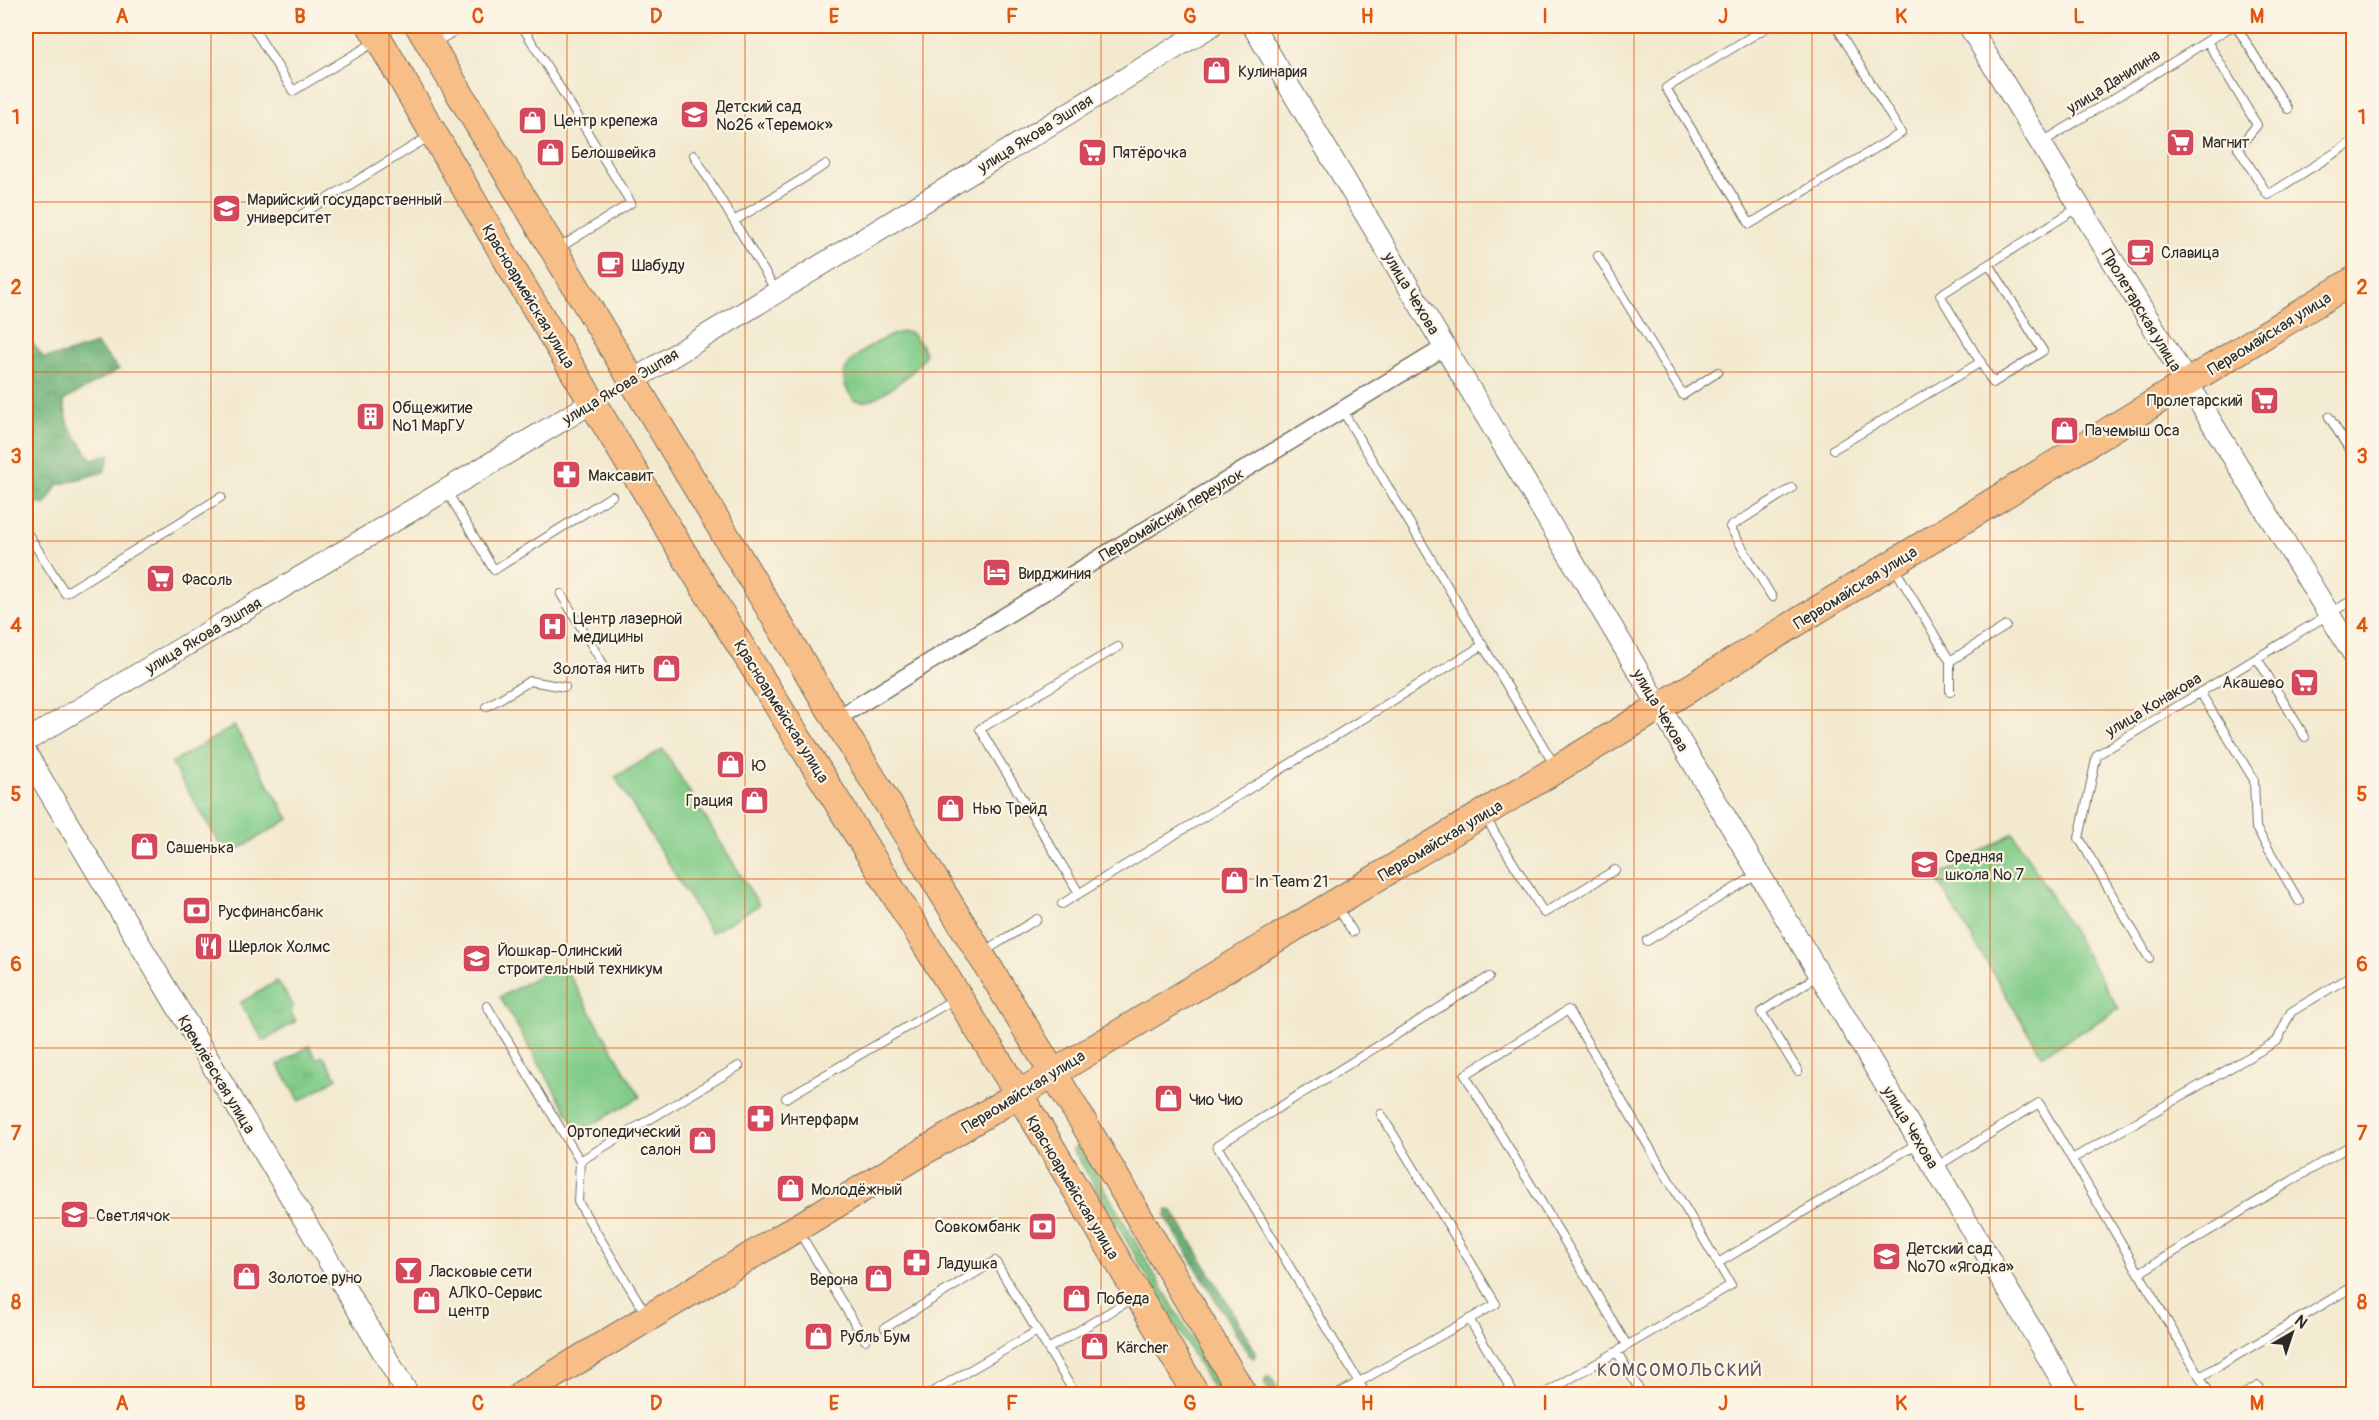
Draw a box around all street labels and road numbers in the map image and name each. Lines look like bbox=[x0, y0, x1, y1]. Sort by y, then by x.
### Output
street label: улица Данилина bbox=[2062, 45, 2164, 119]
street label: улица Якова Эшпая bbox=[973, 90, 1097, 178]
street label: Красноармейская улица bbox=[477, 221, 579, 372]
street label: Пролетарская улица bbox=[2097, 245, 2186, 376]
street label: улица Чехова bbox=[1378, 248, 1444, 338]
street label: Первомайская улица bbox=[2204, 288, 2335, 380]
street label: улица Якова Эшпая bbox=[558, 344, 682, 430]
street label: Первомайский переулок bbox=[1095, 464, 1248, 566]
street label: Первомайская улица bbox=[1790, 542, 1921, 634]
street label: улица Якова Эшпая bbox=[141, 593, 265, 679]
street label: Красноармейская улица bbox=[729, 636, 833, 787]
street label: улица Чехова bbox=[1627, 665, 1693, 755]
street label: улица Конакова bbox=[2101, 668, 2205, 742]
street label: Первомайская улица bbox=[1375, 796, 1506, 886]
street label: Кремлёвская улица bbox=[173, 1012, 259, 1137]
street label: Первомайская улица bbox=[958, 1046, 1089, 1138]
street label: улица Чехова bbox=[1877, 1082, 1943, 1172]
street label: Красноармейская улица bbox=[1021, 1112, 1123, 1263]

